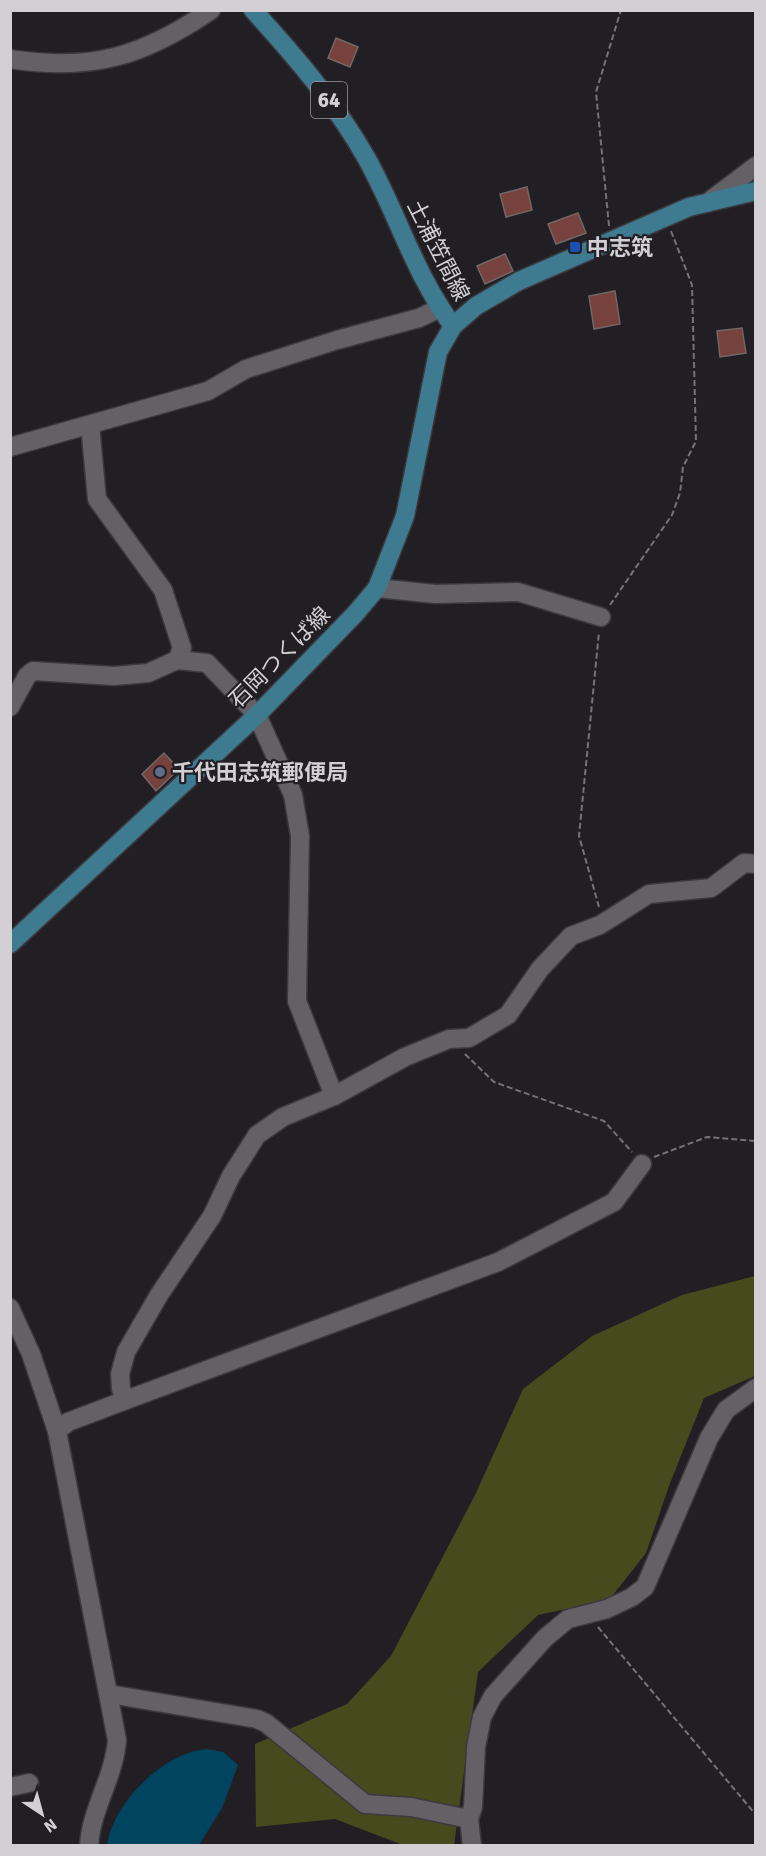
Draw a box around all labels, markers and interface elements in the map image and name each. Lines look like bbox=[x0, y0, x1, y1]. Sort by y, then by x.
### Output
road number: 64 bbox=[311, 82, 347, 118]
street label: 土浦笠間線 bbox=[402, 195, 476, 305]
place label: 中志筑 bbox=[587, 234, 653, 261]
marker: 中志筑 bbox=[568, 240, 582, 254]
street label: 石岡つくば線 bbox=[223, 601, 336, 714]
place label: 千代田志筑郵便局 bbox=[172, 759, 348, 786]
marker: 千代田志筑郵便局 bbox=[153, 765, 167, 779]
north arrow bbox=[12, 1784, 72, 1844]
text: N bbox=[40, 1814, 61, 1837]

